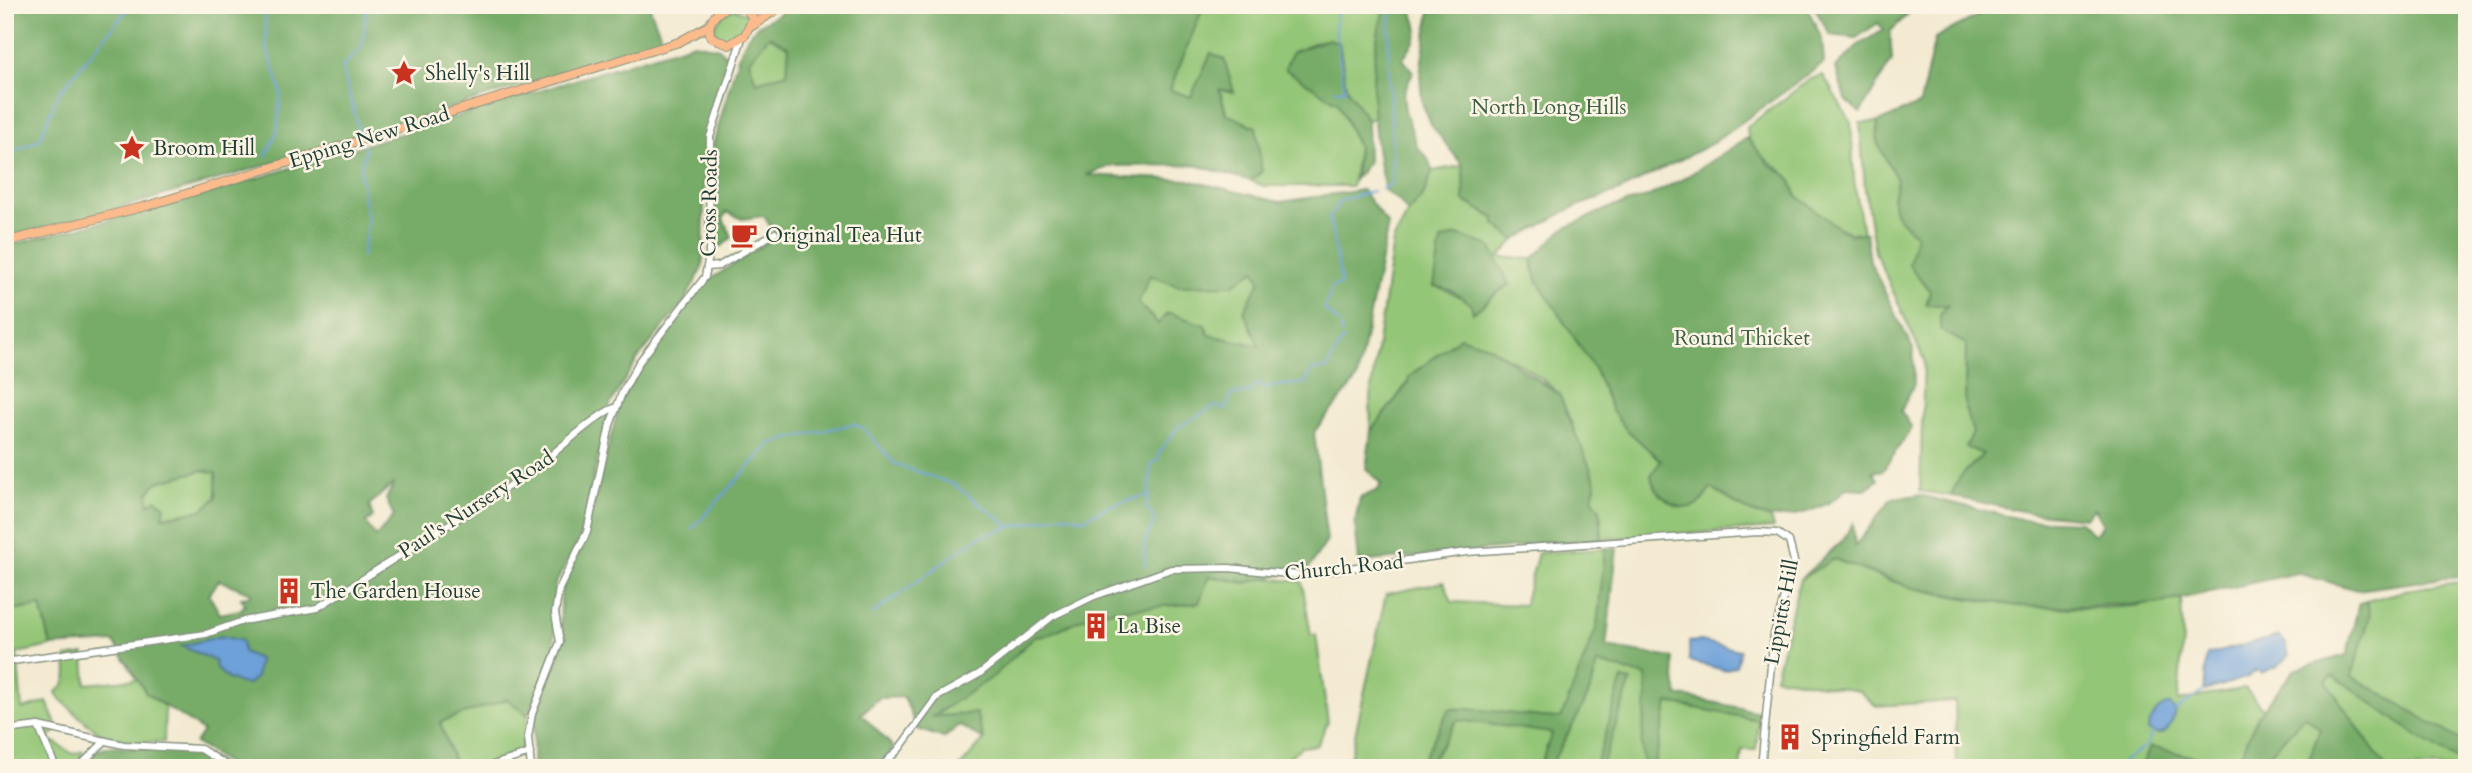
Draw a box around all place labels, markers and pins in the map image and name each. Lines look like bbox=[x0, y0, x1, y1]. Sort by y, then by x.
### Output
place icon: Shelly's Hill bbox=[389, 58, 419, 88]
place label: Shelly's Hill bbox=[425, 59, 530, 88]
place icon: Broom Hill bbox=[117, 133, 147, 163]
place label: Broom Hill bbox=[153, 134, 255, 163]
cafe icon: Original Tea Hut bbox=[729, 220, 759, 250]
place label: Original Tea Hut bbox=[765, 221, 922, 250]
building icon: The Garden House bbox=[274, 576, 304, 606]
place label: The Garden House bbox=[310, 577, 481, 606]
building icon: La Bise bbox=[1081, 611, 1111, 641]
place label: La Bise bbox=[1117, 612, 1181, 641]
building icon: Springfield Farm bbox=[1775, 722, 1805, 752]
place label: Springfield Farm bbox=[1811, 723, 1960, 752]

